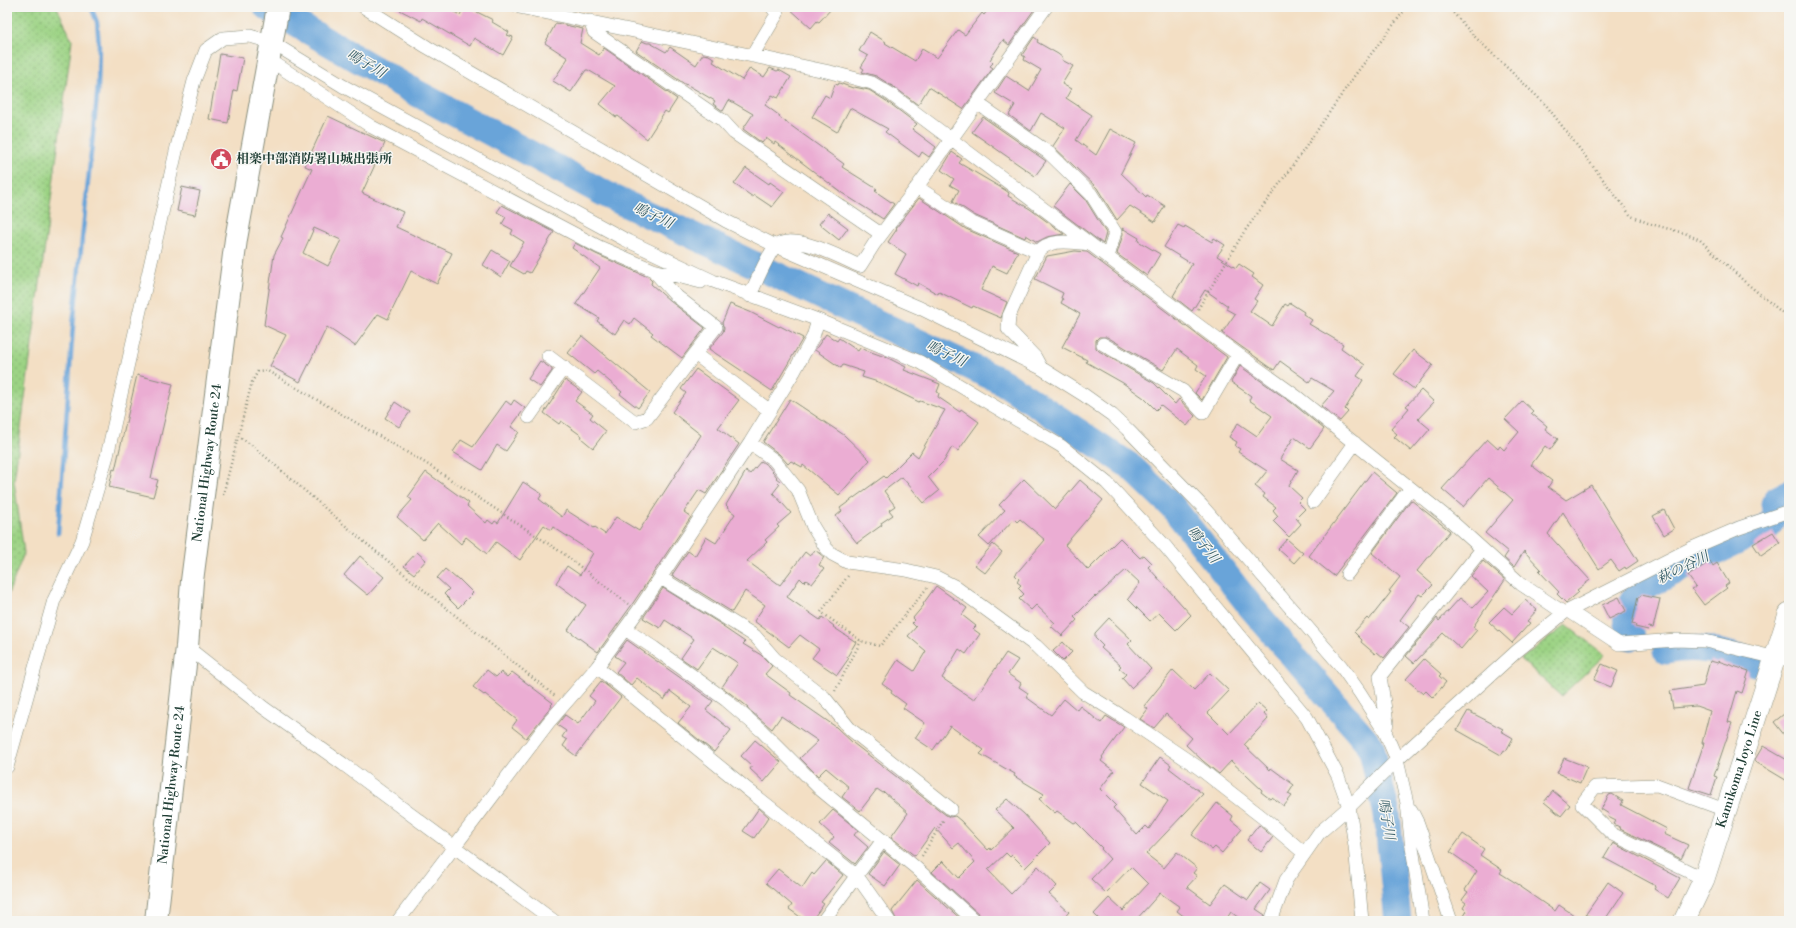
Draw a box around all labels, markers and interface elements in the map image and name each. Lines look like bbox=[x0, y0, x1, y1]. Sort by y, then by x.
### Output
water label: 鳴子川 bbox=[343, 46, 390, 83]
public building icon: 相楽中部消防署山城出張所 bbox=[208, 146, 234, 172]
place label: 相楽中部消防署山城出張所 bbox=[236, 151, 392, 167]
water label: 鳴子川 bbox=[630, 199, 678, 234]
water label: 鳴子川 bbox=[923, 337, 971, 372]
street label: National Highway Route 24 bbox=[189, 383, 225, 543]
water label: 鳴子川 bbox=[1183, 523, 1224, 569]
water label: 萩の谷川 bbox=[1654, 547, 1714, 588]
street label: National Highway Route 24 bbox=[154, 704, 188, 865]
street label: Kamikoma Joyo Line bbox=[1713, 708, 1766, 830]
water label: 鳴子川 bbox=[1374, 797, 1398, 843]

